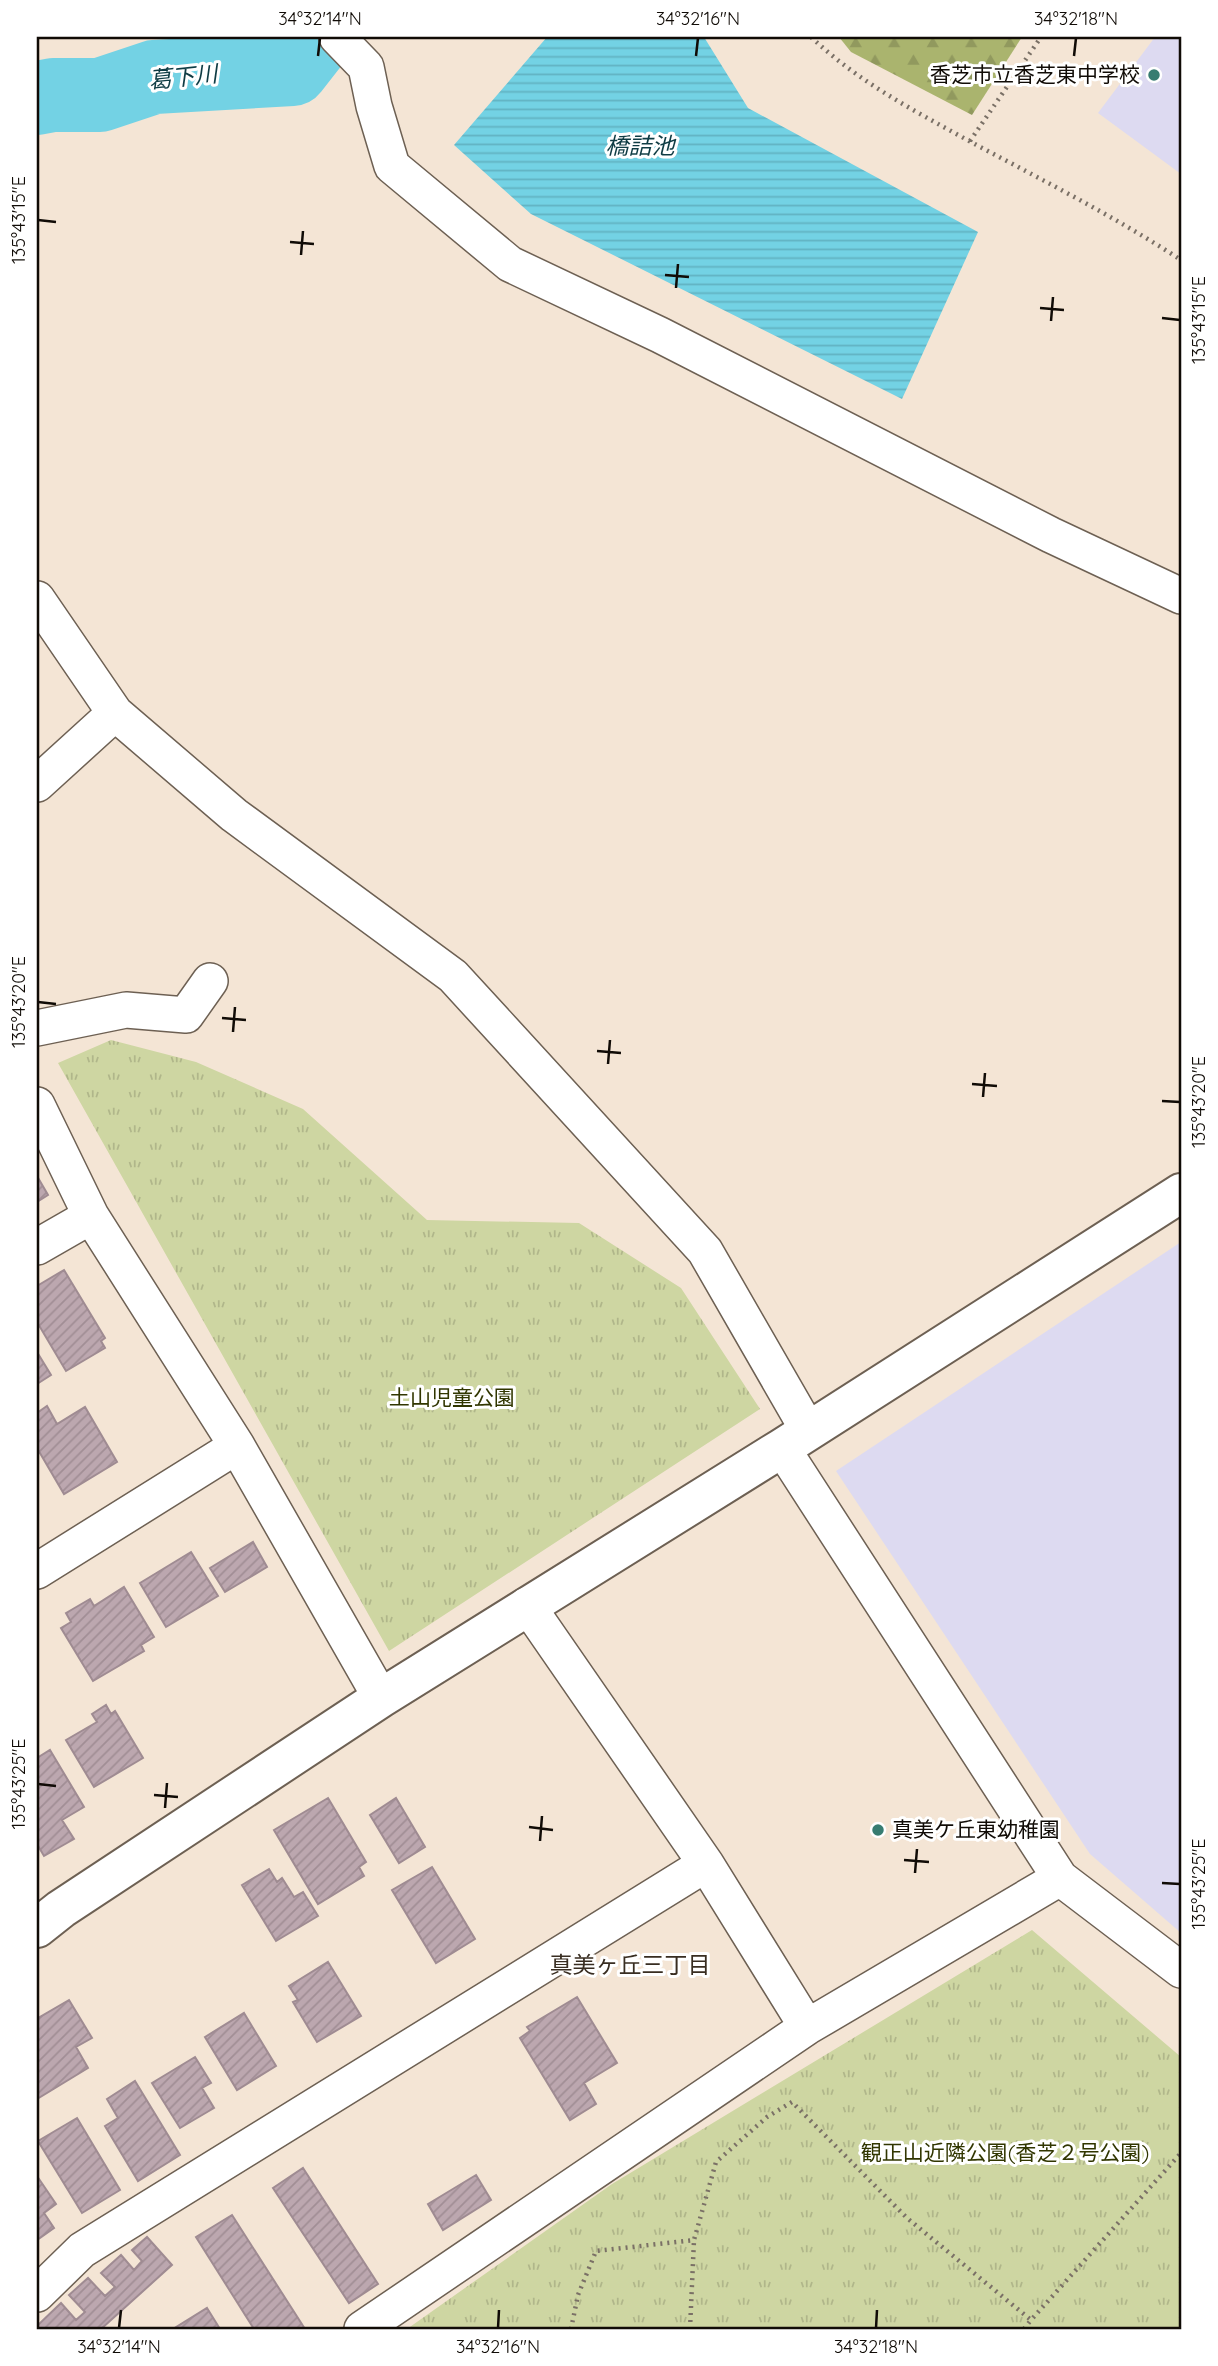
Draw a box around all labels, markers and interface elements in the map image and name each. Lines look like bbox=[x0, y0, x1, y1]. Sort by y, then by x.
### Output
text: 34°32'14"N bbox=[278, 7, 362, 30]
text: 34°32'16"N bbox=[656, 7, 740, 30]
text: 34°32'18"N bbox=[1034, 7, 1118, 30]
water label: 葛下川 bbox=[147, 58, 222, 95]
place label: 香芝市立香芝東中学校 bbox=[930, 61, 1140, 87]
marker: 香芝市立香芝東中学校 bbox=[1146, 67, 1162, 83]
water label: 橋詰池 bbox=[606, 131, 677, 160]
text: 135°43'15"E bbox=[7, 176, 30, 264]
text: 135°43'15"E bbox=[1187, 276, 1210, 364]
text: 135°43'20"E bbox=[7, 956, 30, 1048]
text: 135°43'20"E bbox=[1187, 1056, 1210, 1148]
park label: 土山児童公園 bbox=[389, 1384, 515, 1410]
text: 135°43'25"E bbox=[7, 1738, 30, 1830]
place label: 真美ケ丘東幼稚園 bbox=[892, 1816, 1060, 1842]
marker: 真美ケ丘東幼稚園 bbox=[870, 1822, 886, 1838]
text: 135°43'25"E bbox=[1187, 1838, 1210, 1930]
district label: 真美ヶ丘三丁目 bbox=[550, 1950, 711, 1979]
park label: 観正山近隣公園(香芝２号公園) bbox=[861, 2139, 1149, 2165]
text: 34°32'14"N bbox=[77, 2335, 161, 2358]
text: 34°32'16"N bbox=[456, 2335, 540, 2358]
text: 34°32'18"N bbox=[834, 2335, 918, 2358]

